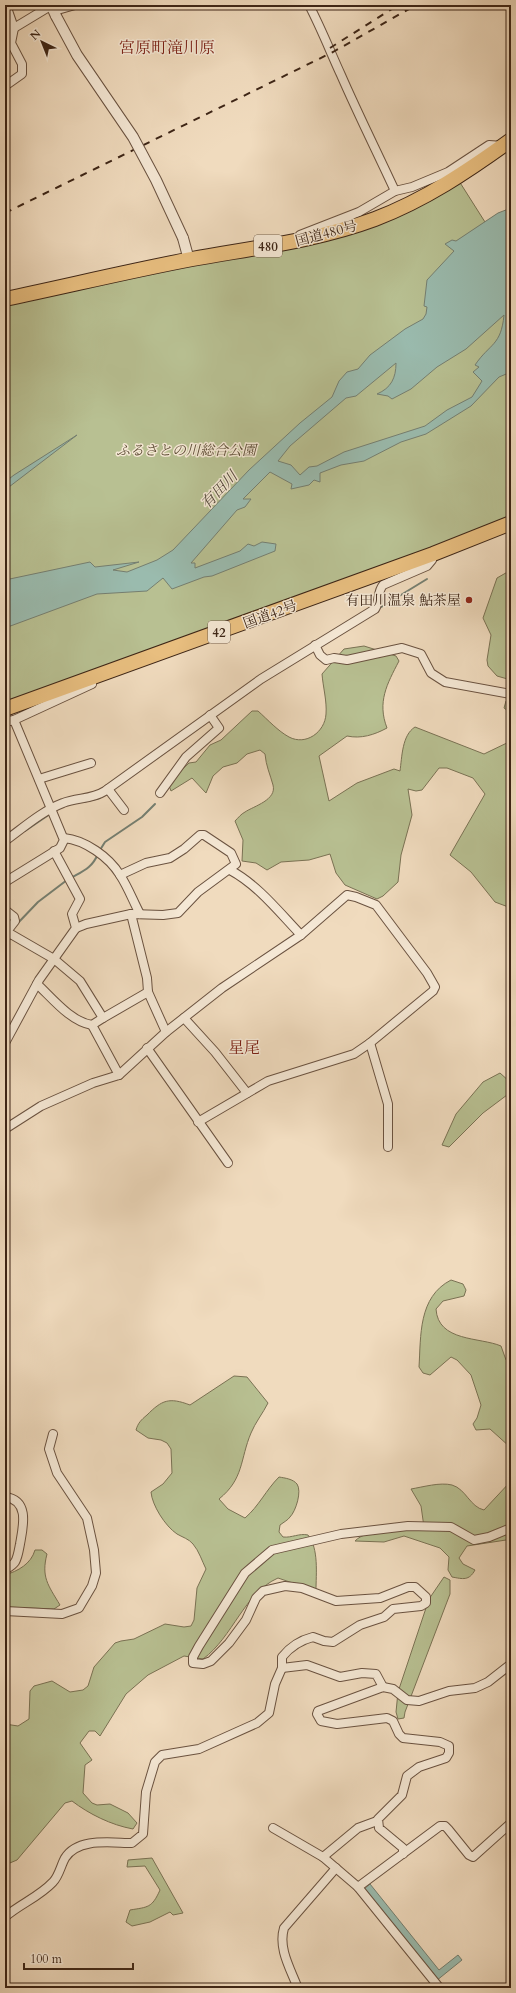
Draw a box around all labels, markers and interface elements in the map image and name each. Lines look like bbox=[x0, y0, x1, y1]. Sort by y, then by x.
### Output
north arrow bbox=[22, 22, 62, 62]
text: N bbox=[27, 26, 44, 44]
district label: 宮原町滝川原 bbox=[119, 37, 215, 59]
street label: 国道480号 bbox=[293, 216, 359, 251]
road number: 480 bbox=[254, 235, 282, 257]
park label: ふるさとの川総合公園 bbox=[116, 441, 258, 460]
water label: 有田川 bbox=[196, 465, 243, 513]
place label: 有田川温泉 鮎茶屋 bbox=[345, 591, 461, 610]
marker: 有田川温泉 鮎茶屋 bbox=[464, 595, 474, 605]
street label: 国道42号 bbox=[240, 596, 300, 633]
road number: 42 bbox=[208, 621, 230, 643]
district label: 星尾 bbox=[228, 1037, 260, 1059]
scale bar bbox=[24, 1945, 133, 1971]
text: 100 m bbox=[30, 1951, 63, 1967]

